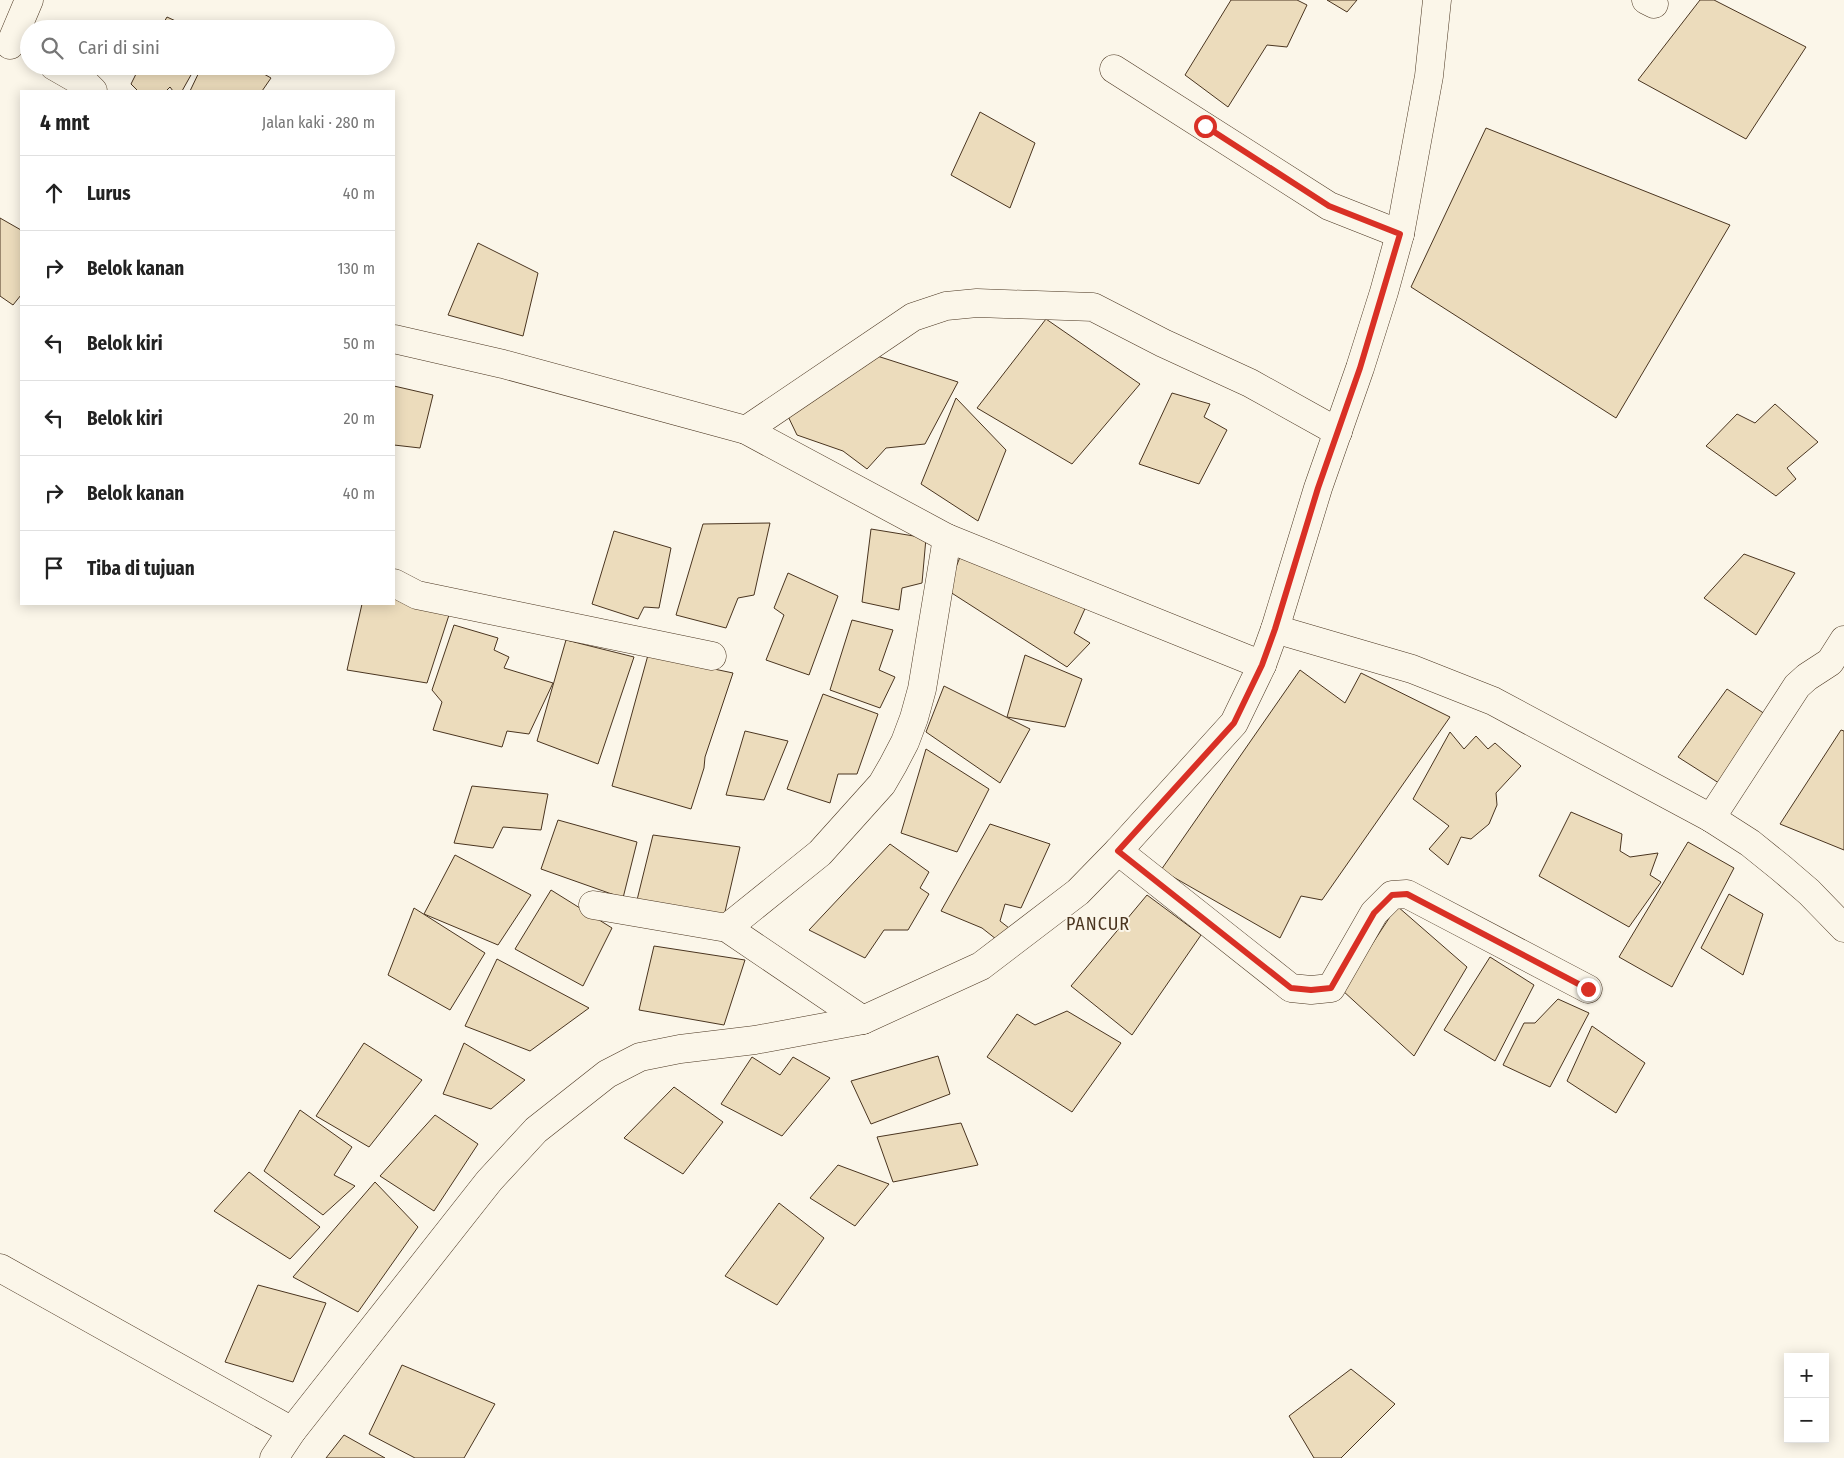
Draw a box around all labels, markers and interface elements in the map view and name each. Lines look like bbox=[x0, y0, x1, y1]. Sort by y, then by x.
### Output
search box bbox=[20, 20, 395, 75]
icon: search bbox=[38, 34, 66, 62]
text: Cari di sini bbox=[78, 36, 160, 59]
text: 4 mnt bbox=[40, 110, 90, 136]
text: Jalan kaki · 280 m bbox=[262, 113, 375, 132]
route start bbox=[1194, 115, 1217, 138]
icon: ahead bbox=[40, 179, 68, 207]
text: Lurus bbox=[87, 182, 131, 205]
text: 40 m bbox=[343, 184, 375, 203]
icon: right bbox=[40, 254, 68, 282]
text: Belok kanan bbox=[87, 257, 184, 280]
text: 130 m bbox=[337, 259, 375, 278]
icon: left bbox=[40, 329, 68, 357]
text: Belok kiri bbox=[87, 332, 163, 355]
text: 50 m bbox=[343, 334, 375, 353]
icon: left bbox=[40, 404, 68, 432]
text: Belok kiri bbox=[87, 407, 163, 430]
text: 20 m bbox=[344, 409, 375, 428]
icon: right bbox=[40, 479, 68, 507]
text: Belok kanan bbox=[87, 482, 184, 505]
text: 40 m bbox=[343, 484, 375, 503]
icon: arrive bbox=[40, 554, 68, 582]
text: Tiba di tujuan bbox=[87, 557, 195, 580]
district label: PANCUR bbox=[1066, 913, 1130, 935]
route end bbox=[1577, 978, 1600, 1001]
map controls bbox=[1784, 1353, 1829, 1443]
button: + bbox=[1784, 1353, 1829, 1398]
button: − bbox=[1784, 1398, 1829, 1443]

